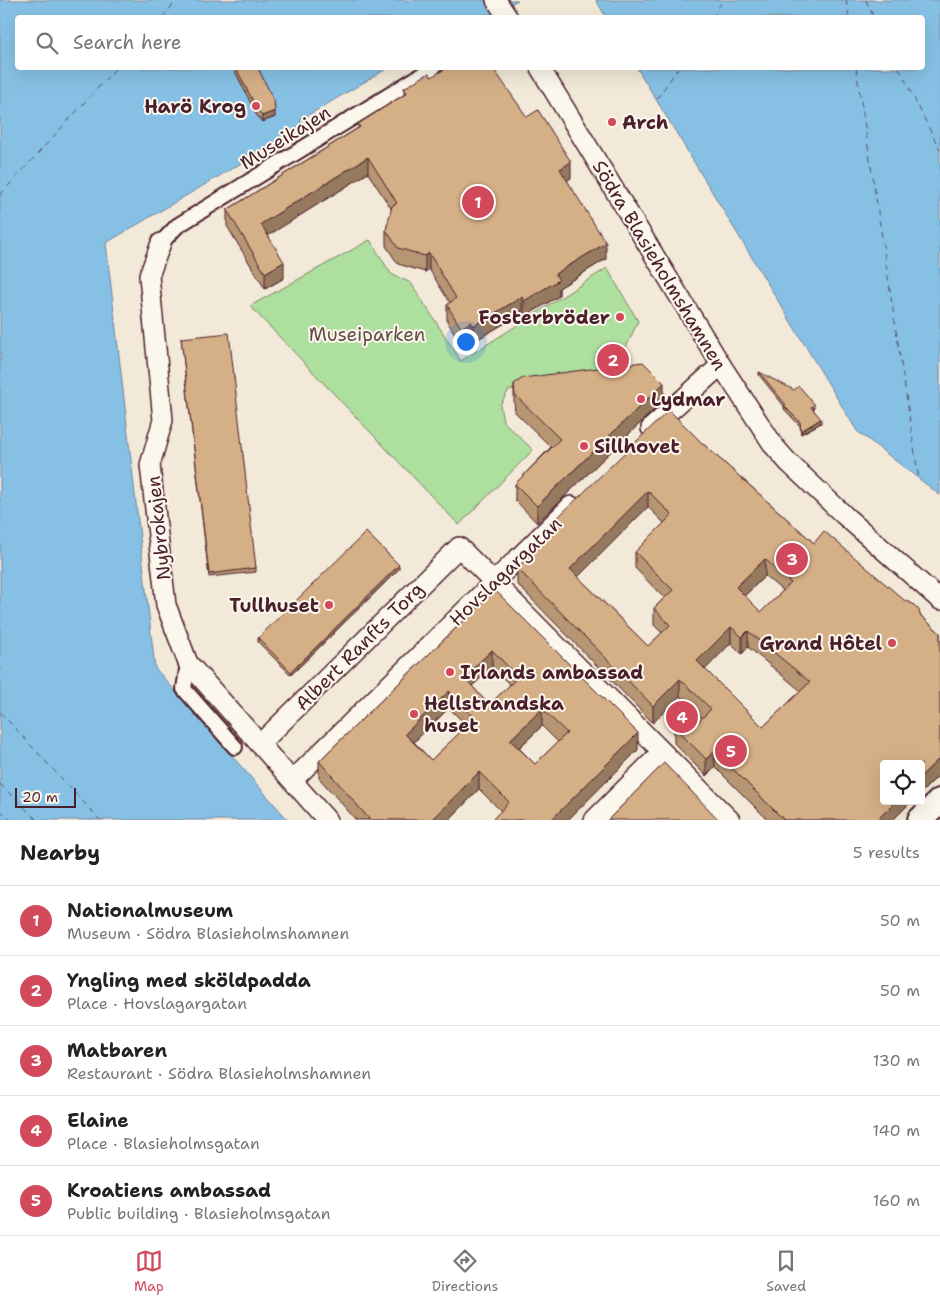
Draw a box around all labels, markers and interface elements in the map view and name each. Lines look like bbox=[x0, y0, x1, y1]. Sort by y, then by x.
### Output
search box bbox=[15, 15, 925, 70]
icon: search bbox=[33, 29, 61, 57]
text: Search here bbox=[73, 30, 182, 55]
place label: Harö Krog bbox=[144, 94, 246, 119]
street label: Museikajen bbox=[235, 100, 335, 175]
marker: Harö Krog bbox=[250, 100, 262, 112]
place label: Arch bbox=[622, 110, 669, 135]
marker: Arch bbox=[606, 116, 618, 128]
street label: Södra Blasieholmshamnen bbox=[587, 155, 732, 375]
pin: 1 bbox=[462, 183, 494, 221]
place label: Fosterbröder bbox=[479, 305, 610, 330]
marker: Fosterbröder bbox=[614, 311, 626, 323]
park label: Museiparken bbox=[309, 322, 425, 347]
your location bbox=[453, 329, 479, 355]
pin: 2 bbox=[597, 341, 629, 379]
place label: Lydmar bbox=[651, 387, 725, 412]
marker: Lydmar bbox=[635, 393, 647, 405]
place label: Sillhovet bbox=[594, 434, 680, 459]
marker: Sillhovet bbox=[578, 440, 590, 452]
street label: Nybrokajen bbox=[141, 475, 176, 581]
street label: Hovslagargatan bbox=[444, 511, 567, 631]
pin: 3 bbox=[776, 540, 808, 578]
street label: Albert Ranfts Torg bbox=[290, 577, 429, 716]
place label: Tullhuset bbox=[229, 593, 319, 618]
marker: Tullhuset bbox=[323, 599, 335, 611]
place label: Grand Hôtel bbox=[759, 631, 882, 656]
marker: Grand Hôtel bbox=[886, 637, 898, 649]
place label: Irlands ambassad bbox=[460, 660, 643, 685]
marker: Irlands ambassad bbox=[444, 666, 456, 678]
place label: Hellstrandska huset bbox=[424, 691, 564, 738]
pin: 4 bbox=[666, 698, 698, 736]
marker: Hellstrandska huset bbox=[408, 708, 420, 720]
pin: 5 bbox=[715, 732, 747, 770]
map controls bbox=[880, 760, 925, 805]
button: locate bbox=[880, 760, 925, 805]
scale bar bbox=[15, 785, 76, 808]
text: 20 m bbox=[22, 788, 58, 806]
text: Nearby bbox=[20, 839, 100, 867]
text: 5 results bbox=[853, 842, 920, 863]
text: Nationalmuseum bbox=[67, 898, 233, 923]
text: 1 bbox=[32, 910, 40, 931]
text: 50 m bbox=[880, 910, 920, 931]
text: Museum · Södra Blasieholmshamnen bbox=[67, 923, 349, 944]
text: Yngling med sköldpadda bbox=[67, 968, 311, 993]
text: 2 bbox=[30, 980, 42, 1001]
text: 50 m bbox=[880, 980, 920, 1001]
text: Place · Hovslagargatan bbox=[67, 993, 247, 1014]
text: Matbaren bbox=[67, 1038, 167, 1063]
text: 3 bbox=[30, 1050, 42, 1071]
text: 130 m bbox=[873, 1050, 920, 1071]
text: Restaurant · Södra Blasieholmshamnen bbox=[67, 1063, 371, 1084]
text: Elaine bbox=[67, 1108, 129, 1133]
text: 4 bbox=[30, 1120, 42, 1141]
text: 140 m bbox=[873, 1120, 920, 1141]
text: Place · Blasieholmsgatan bbox=[67, 1133, 260, 1154]
text: Kroatiens ambassad bbox=[67, 1178, 271, 1203]
text: 5 bbox=[31, 1190, 41, 1211]
text: 160 m bbox=[873, 1190, 920, 1211]
text: Public building · Blasieholmsgatan bbox=[67, 1203, 331, 1224]
tab: Map bbox=[134, 1247, 164, 1295]
tab: Directions bbox=[432, 1247, 498, 1295]
tab: Saved bbox=[766, 1247, 806, 1295]

